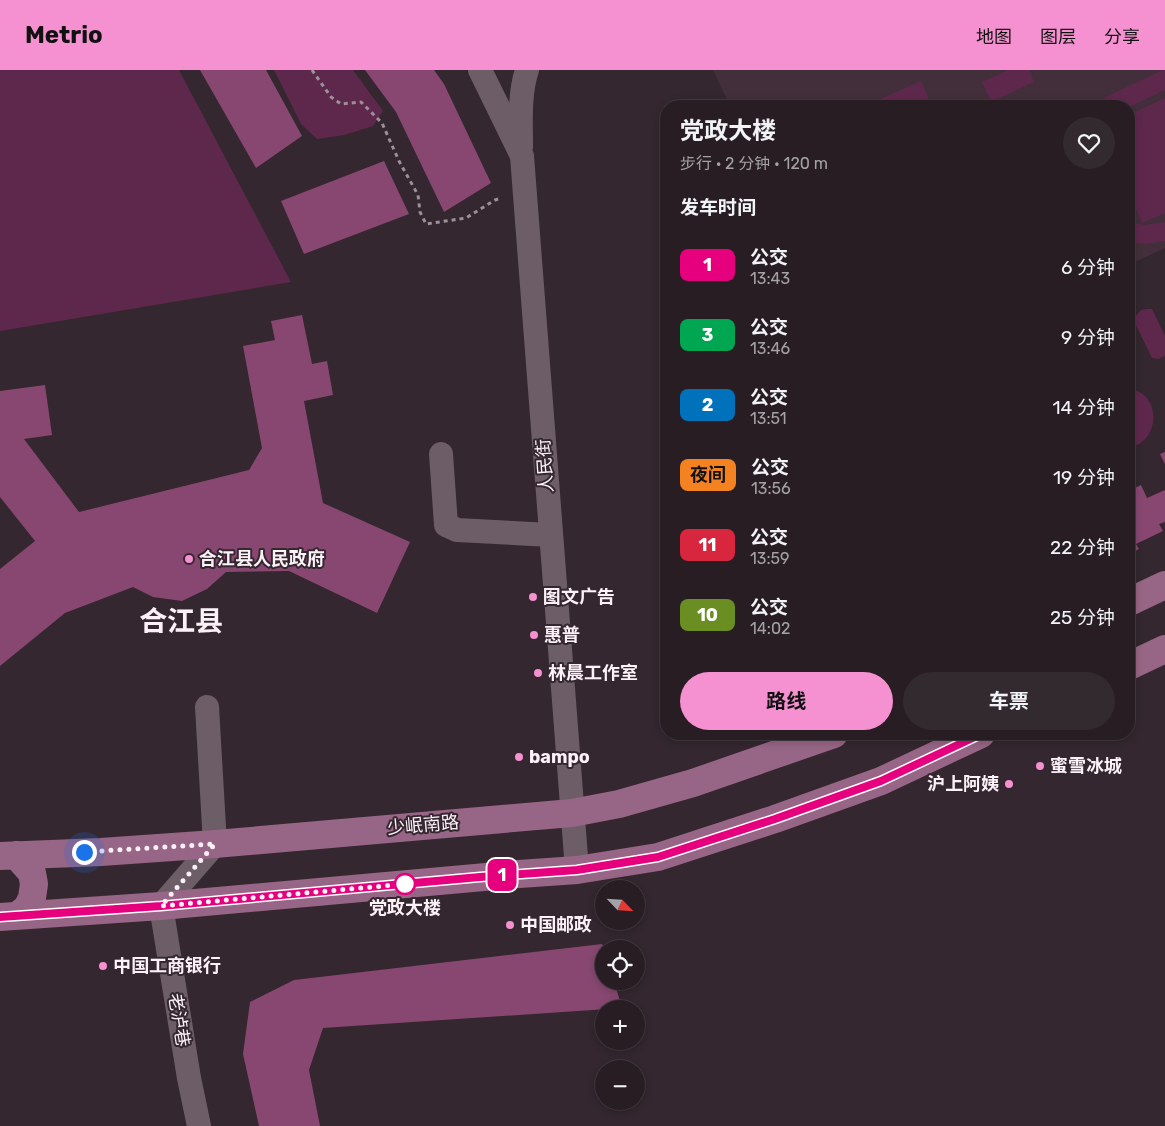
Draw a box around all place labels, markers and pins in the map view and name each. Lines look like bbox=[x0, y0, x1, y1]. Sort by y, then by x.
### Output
place label: 合江县人民政府 bbox=[199, 548, 325, 570]
marker: 合江县人民政府 bbox=[183, 553, 195, 565]
place label: 图文广告 bbox=[543, 586, 615, 608]
marker: 图文广告 bbox=[527, 591, 539, 603]
place label: 惠普 bbox=[544, 624, 580, 646]
marker: 惠普 bbox=[528, 629, 540, 641]
place label: 林晨工作室 bbox=[548, 662, 638, 684]
marker: 林晨工作室 bbox=[532, 667, 544, 679]
place label: bampo bbox=[529, 746, 590, 768]
marker: bampo bbox=[513, 751, 525, 763]
place label: 蜜雪冰城 bbox=[1050, 755, 1122, 777]
marker: 蜜雪冰城 bbox=[1034, 760, 1046, 772]
place label: 沪上阿姨 bbox=[927, 773, 999, 795]
marker: 沪上阿姨 bbox=[1003, 778, 1015, 790]
marker: 党政大楼 bbox=[394, 873, 416, 895]
place label: 党政大楼 bbox=[369, 897, 441, 919]
place label: 中国邮政 bbox=[520, 914, 592, 936]
marker: 中国邮政 bbox=[504, 919, 516, 931]
place label: 中国工商银行 bbox=[113, 955, 221, 977]
marker: 中国工商银行 bbox=[97, 960, 109, 972]

